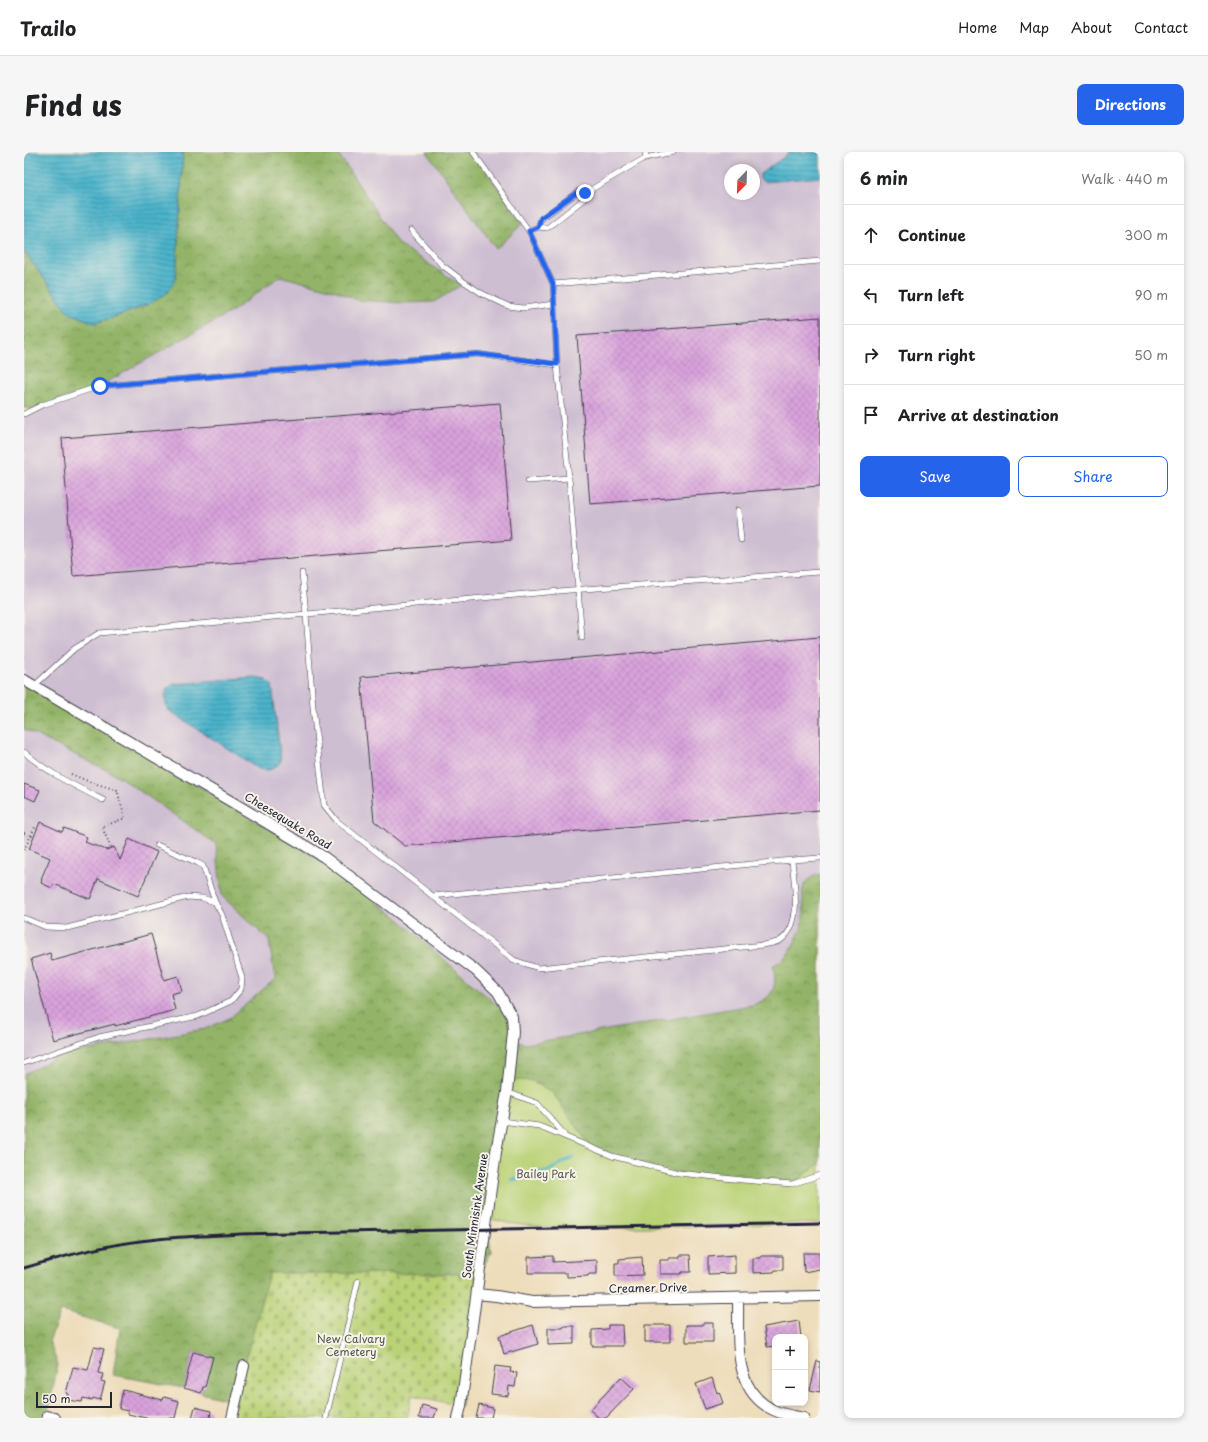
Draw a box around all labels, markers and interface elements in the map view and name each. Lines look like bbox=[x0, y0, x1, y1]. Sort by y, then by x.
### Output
text: Trailo bbox=[20, 14, 76, 42]
text: Home bbox=[958, 17, 997, 38]
text: Map bbox=[1019, 17, 1049, 38]
text: About bbox=[1071, 17, 1112, 38]
text: Contact bbox=[1134, 17, 1188, 38]
text: Find us bbox=[24, 83, 122, 126]
button: Directions bbox=[1077, 84, 1184, 125]
north arrow bbox=[724, 164, 760, 200]
text: 6 min bbox=[860, 165, 908, 191]
text: Walk · 440 m bbox=[1081, 169, 1168, 188]
route end bbox=[576, 184, 594, 202]
text: Continue bbox=[898, 223, 966, 246]
icon: ahead bbox=[860, 224, 882, 246]
text: 300 m bbox=[1124, 225, 1168, 244]
text: Turn left bbox=[898, 283, 964, 306]
icon: left bbox=[860, 284, 882, 306]
text: 90 m bbox=[1135, 285, 1168, 304]
text: Turn right bbox=[898, 343, 975, 366]
icon: right bbox=[860, 344, 882, 366]
text: 50 m bbox=[1134, 345, 1168, 364]
route start bbox=[91, 377, 109, 395]
text: Arrive at destination bbox=[898, 403, 1059, 426]
icon: arrive bbox=[860, 404, 882, 426]
button: Save bbox=[860, 456, 1010, 497]
button: Share bbox=[1018, 456, 1168, 497]
street label: Cheesequake Road bbox=[241, 788, 335, 853]
street label: South Minnisink Avenue bbox=[457, 1152, 492, 1280]
park label: Bailey Park bbox=[516, 1165, 576, 1182]
street label: Creamer Drive bbox=[609, 1278, 688, 1297]
park label: New Calvary Cemetery bbox=[317, 1330, 385, 1360]
map controls bbox=[772, 1334, 808, 1406]
button: + bbox=[772, 1334, 808, 1370]
button: − bbox=[772, 1370, 808, 1406]
scale bar bbox=[36, 1390, 112, 1409]
text: 50 m bbox=[42, 1390, 71, 1407]

